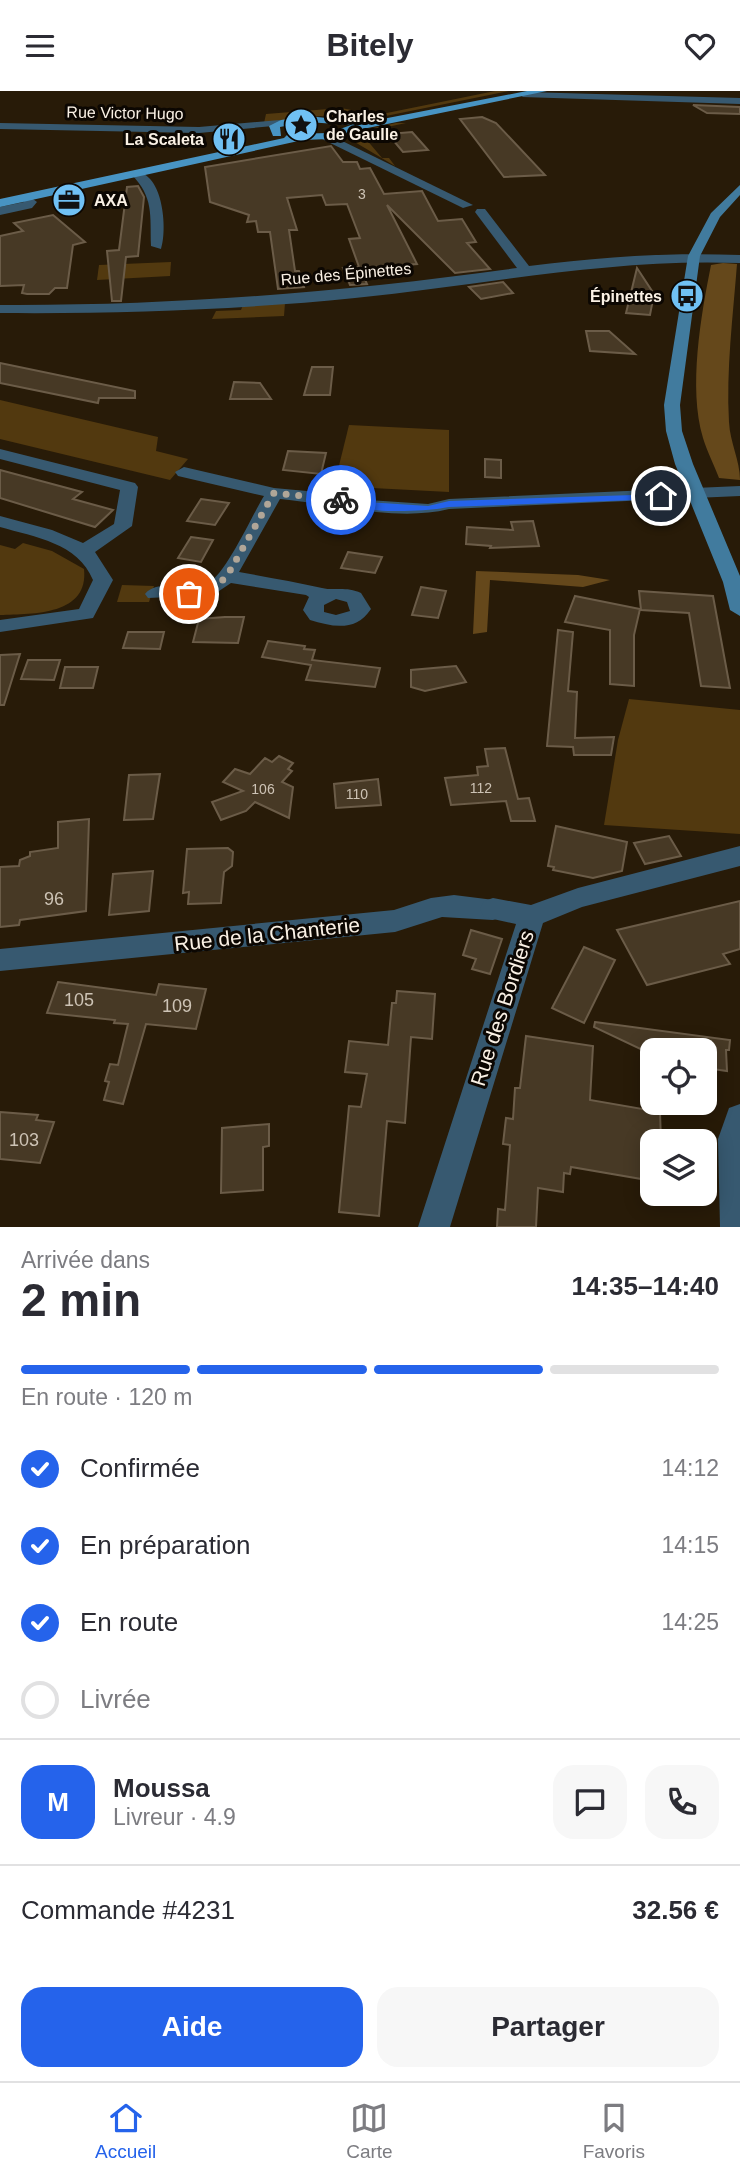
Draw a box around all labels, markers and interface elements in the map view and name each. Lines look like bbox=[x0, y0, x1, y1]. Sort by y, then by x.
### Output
icon: menu bbox=[21, 27, 59, 65]
text: Bitely bbox=[326, 27, 414, 63]
icon: heart bbox=[681, 27, 719, 65]
street label: Rue Victor Hugo bbox=[66, 103, 184, 123]
place icon: Charles de Gaulle bbox=[282, 106, 320, 144]
place label: Charles de Gaulle bbox=[326, 108, 398, 143]
restaurant icon: La Scaleta bbox=[210, 120, 248, 158]
place label: La Scaleta bbox=[125, 131, 204, 148]
office icon: AXA bbox=[50, 181, 88, 219]
house number: 3 bbox=[358, 186, 366, 202]
place label: AXA bbox=[94, 192, 128, 209]
street label: Rue des Épinettes bbox=[280, 259, 412, 288]
bus stop icon: Épinettes bbox=[668, 277, 706, 315]
place label: Épinettes bbox=[590, 287, 662, 305]
courier bbox=[306, 465, 376, 535]
pin bbox=[631, 466, 691, 526]
icon: home bbox=[642, 477, 680, 515]
icon: bike bbox=[322, 481, 360, 519]
pin bbox=[159, 564, 219, 624]
icon: bag bbox=[170, 575, 208, 613]
house number: 112 bbox=[470, 780, 492, 796]
house number: 106 bbox=[251, 781, 275, 797]
house number: 110 bbox=[346, 786, 368, 802]
house number: 96 bbox=[44, 889, 64, 909]
street label: Rue de la Chanterie bbox=[173, 913, 361, 955]
street label: Rue des Bordiers bbox=[466, 927, 538, 1089]
house number: 105 bbox=[64, 990, 94, 1010]
house number: 109 bbox=[162, 996, 192, 1016]
map controls bbox=[640, 1038, 717, 1206]
button: locate bbox=[640, 1038, 717, 1115]
button: layers bbox=[640, 1129, 717, 1206]
house number: 103 bbox=[9, 1130, 39, 1150]
text: Arrivée dans bbox=[21, 1247, 150, 1273]
text: 14:35–14:40 bbox=[572, 1271, 719, 1301]
text: 2 min bbox=[21, 1274, 141, 1326]
text: En route · 120 m bbox=[21, 1384, 192, 1410]
icon: check bbox=[21, 1450, 59, 1488]
text: Confirmée bbox=[80, 1453, 200, 1483]
text: 14:12 bbox=[661, 1455, 719, 1481]
icon: check bbox=[21, 1527, 59, 1565]
text: En préparation bbox=[80, 1530, 251, 1560]
text: 14:15 bbox=[661, 1532, 719, 1558]
icon: check bbox=[21, 1604, 59, 1642]
text: En route bbox=[80, 1607, 178, 1637]
text: 14:25 bbox=[661, 1609, 719, 1635]
text: Livrée bbox=[80, 1684, 151, 1714]
button: chat bbox=[553, 1765, 627, 1839]
button: phone bbox=[645, 1765, 719, 1839]
text: Moussa bbox=[113, 1773, 210, 1803]
text: M bbox=[47, 1787, 69, 1817]
text: Livreur · 4.9 bbox=[113, 1804, 236, 1830]
text: Commande #4231 bbox=[21, 1895, 235, 1925]
text: 32.56 € bbox=[632, 1895, 719, 1925]
button: Aide bbox=[21, 1987, 363, 2067]
button: Partager bbox=[377, 1987, 719, 2067]
tab: Accueil bbox=[95, 2099, 156, 2163]
tab: Carte bbox=[346, 2099, 393, 2163]
tab: Favoris bbox=[583, 2099, 645, 2163]

